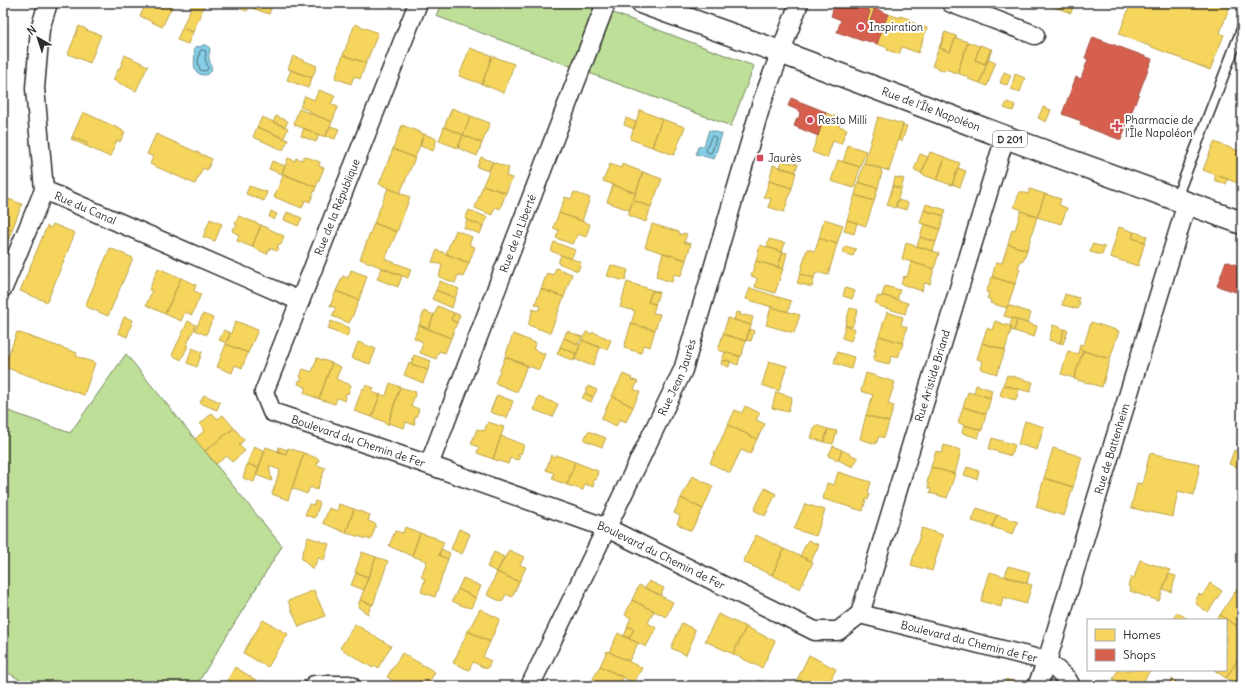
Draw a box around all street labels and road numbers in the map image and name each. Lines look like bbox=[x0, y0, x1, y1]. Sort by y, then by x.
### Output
street label: Rue de l'Île Napoléon bbox=[880, 84, 982, 134]
road number: D 201 bbox=[993, 131, 1027, 147]
street label: Rue de la République bbox=[311, 157, 363, 257]
street label: Rue du Canal bbox=[52, 188, 118, 227]
street label: Rue de la Liberté bbox=[496, 192, 539, 275]
street label: Rue Aristide Briand bbox=[912, 328, 953, 423]
street label: Rue Jean Jaurès bbox=[655, 337, 699, 418]
street label: Rue de Battenheim bbox=[1091, 401, 1132, 496]
street label: Boulevard du Chemin de Fer bbox=[289, 412, 428, 470]
street label: Boulevard du Chemin de Fer bbox=[596, 518, 728, 593]
street label: Boulevard du Chemin de Fer bbox=[899, 618, 1040, 665]

